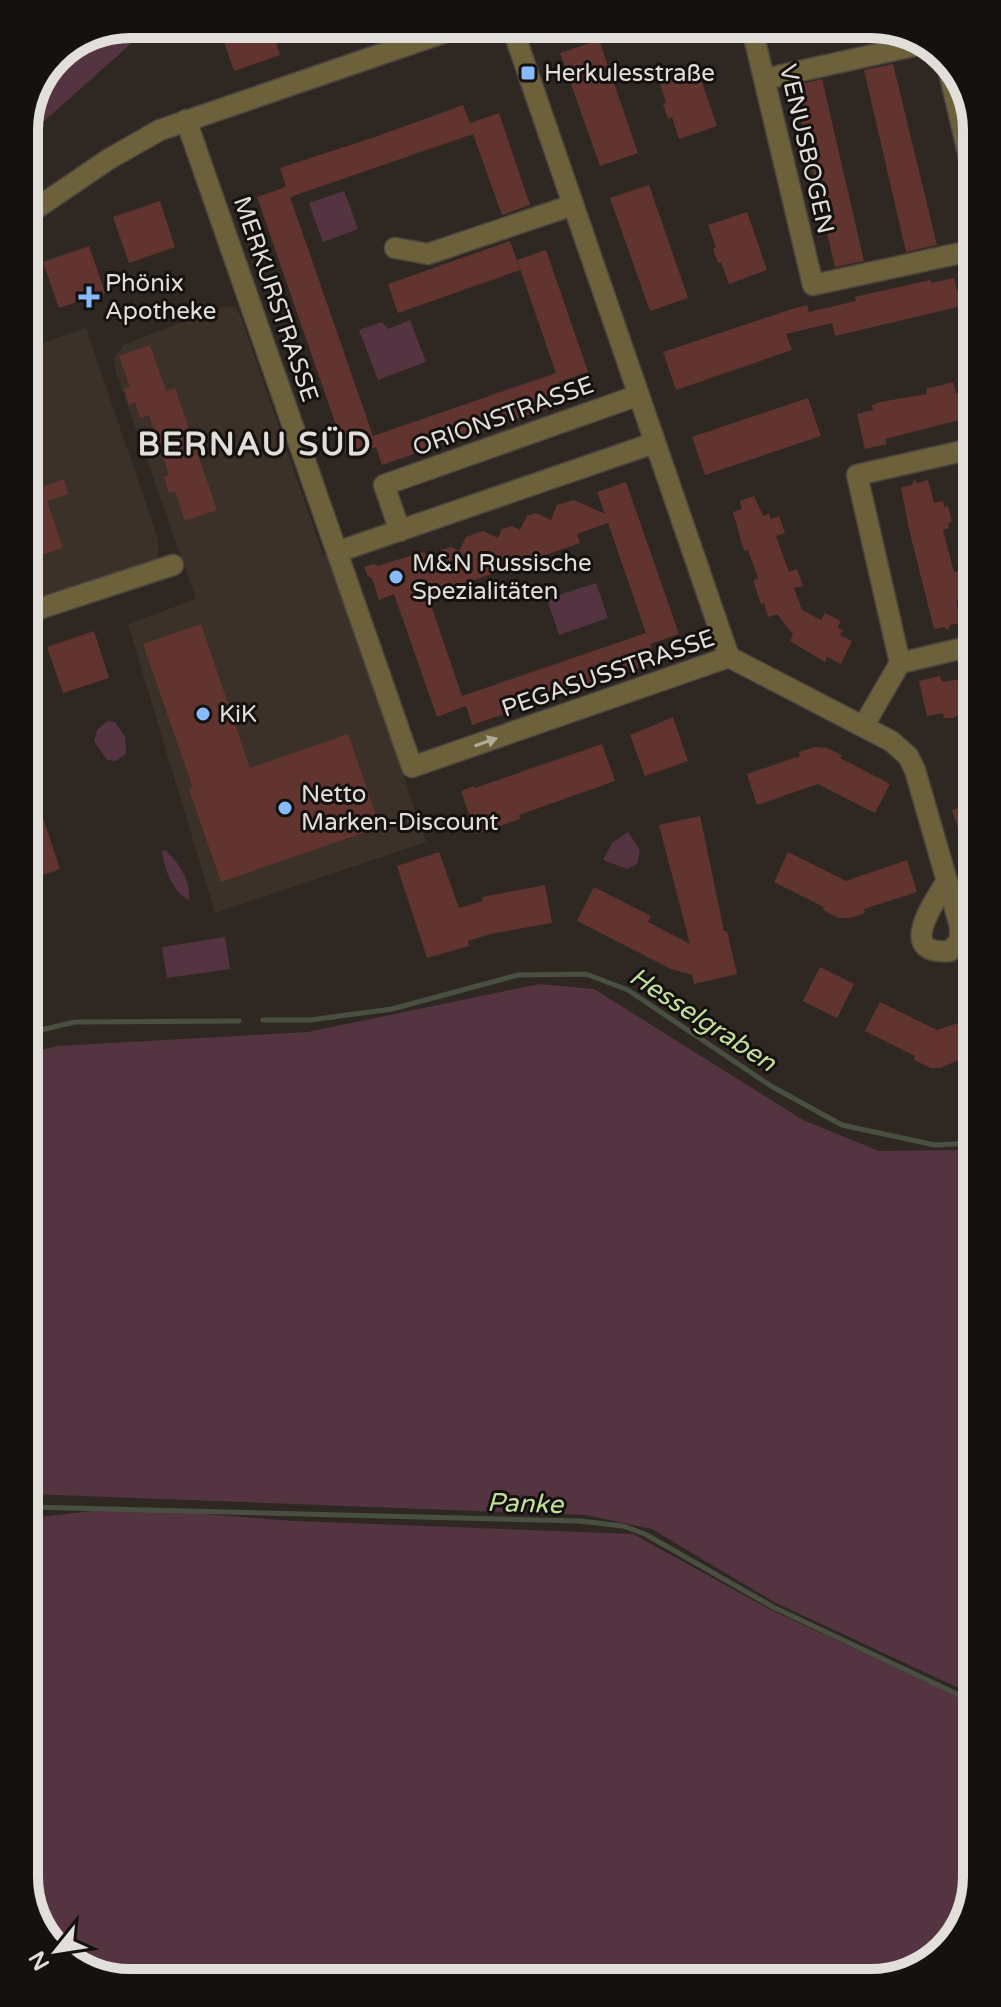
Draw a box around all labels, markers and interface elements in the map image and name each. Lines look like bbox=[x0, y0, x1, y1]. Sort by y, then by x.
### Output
place label: Herkulesstraße bbox=[544, 59, 715, 88]
street label: VENUSBOGEN bbox=[773, 62, 840, 237]
marker: Herkulesstraße bbox=[519, 64, 537, 82]
street label: MERKURSTRASSE bbox=[227, 193, 324, 406]
place label: Phönix Apotheke bbox=[105, 269, 216, 326]
marker: Phönix Apotheke bbox=[80, 288, 98, 306]
street label: ORIONSTRASSE bbox=[409, 370, 598, 463]
district label: BERNAU SÜD bbox=[138, 426, 372, 464]
place label: M&N Russische Spezialitäten bbox=[412, 549, 592, 606]
marker: M&N Russische Spezialitäten bbox=[387, 568, 405, 586]
street label: PEGASUSSTRASSE bbox=[498, 623, 719, 724]
place label: KiK bbox=[219, 700, 257, 729]
marker: KiK bbox=[194, 705, 212, 723]
one-way arrow bbox=[474, 735, 498, 747]
place label: Netto Marken-Discount bbox=[301, 780, 498, 837]
marker: Netto Marken-Discount bbox=[276, 799, 294, 817]
water label: Hesselgraben bbox=[624, 961, 783, 1079]
water label: Panke bbox=[487, 1487, 565, 1520]
north arrow bbox=[16, 1911, 96, 1991]
text: N bbox=[24, 1946, 55, 1975]

